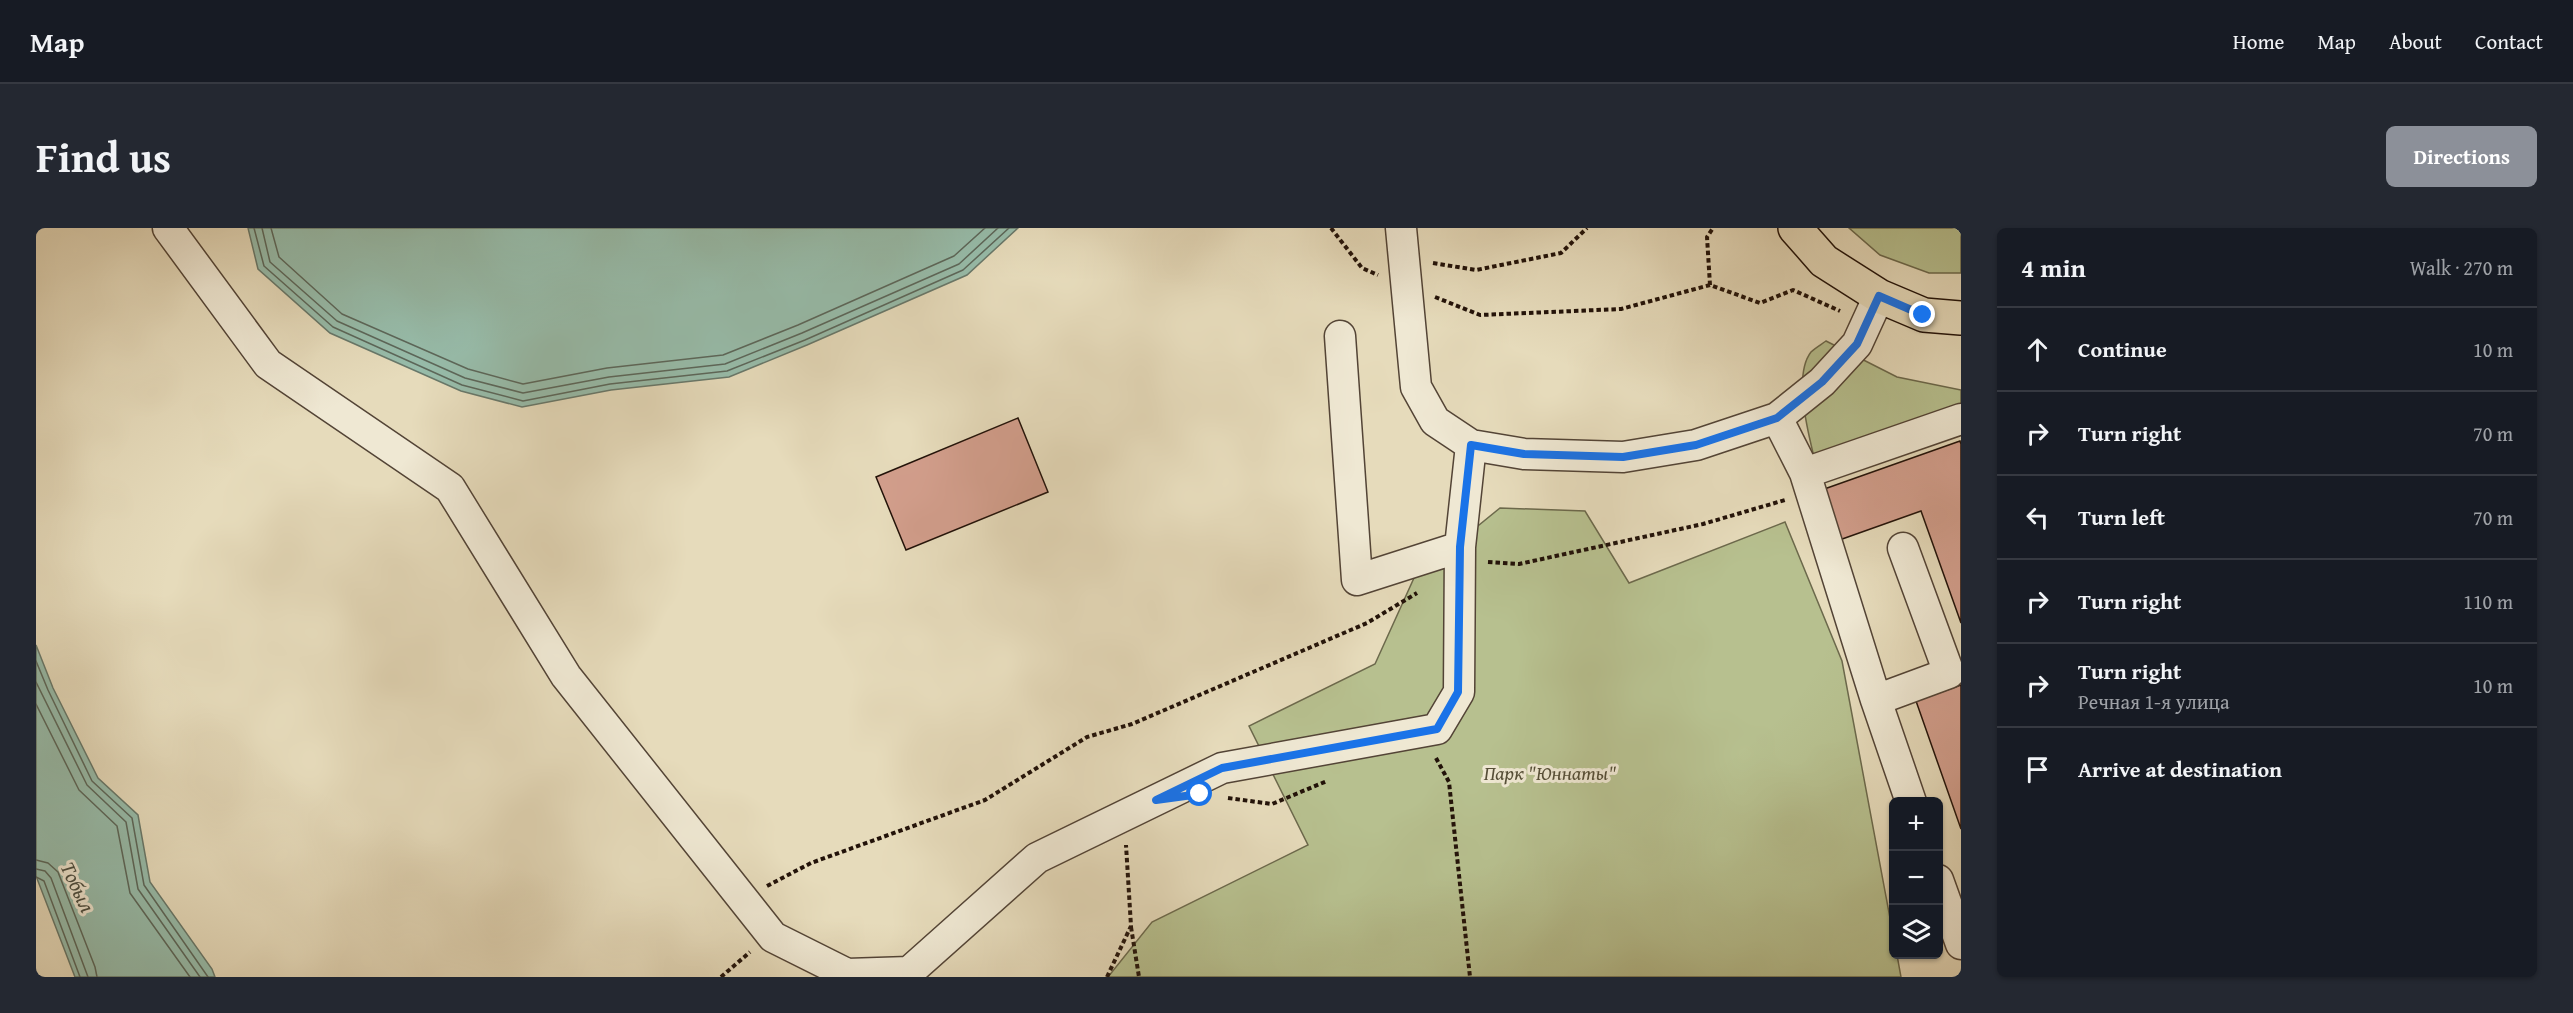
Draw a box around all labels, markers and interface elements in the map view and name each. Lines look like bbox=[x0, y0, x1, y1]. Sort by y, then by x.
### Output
text: Map bbox=[30, 21, 84, 62]
text: Home bbox=[2233, 26, 2284, 57]
text: Map bbox=[2317, 26, 2356, 57]
text: About bbox=[2389, 26, 2442, 57]
text: Contact bbox=[2475, 26, 2543, 57]
text: Find us bbox=[36, 126, 171, 187]
button: Directions bbox=[2386, 126, 2537, 187]
text: 4 min bbox=[2021, 248, 2086, 287]
text: Walk · 270 m bbox=[2410, 253, 2513, 282]
route end bbox=[1909, 301, 1935, 327]
icon: ahead bbox=[2021, 333, 2054, 366]
text: Continue bbox=[2078, 333, 2167, 365]
text: 10 m bbox=[2473, 335, 2513, 364]
icon: right bbox=[2021, 417, 2054, 450]
text: Turn right bbox=[2078, 417, 2181, 449]
text: 70 m bbox=[2473, 419, 2513, 448]
icon: left bbox=[2021, 501, 2054, 534]
text: Turn left bbox=[2078, 501, 2165, 533]
text: 70 m bbox=[2473, 503, 2513, 532]
icon: right bbox=[2021, 585, 2054, 618]
text: Turn right bbox=[2078, 585, 2181, 617]
text: 110 m bbox=[2463, 587, 2513, 616]
text: Turn right bbox=[2078, 655, 2181, 687]
icon: right bbox=[2021, 669, 2054, 702]
text: 10 m bbox=[2473, 671, 2513, 700]
text: Речная 1-я улица bbox=[2078, 687, 2230, 716]
icon: arrive bbox=[2021, 753, 2054, 786]
text: Arrive at destination bbox=[2078, 753, 2282, 785]
park label: Парк "Юннаты" bbox=[1484, 758, 1616, 787]
route start bbox=[1186, 780, 1212, 806]
map controls bbox=[1889, 797, 1943, 959]
button: + bbox=[1889, 797, 1943, 851]
button: − bbox=[1889, 851, 1943, 905]
water label: Тобыл bbox=[53, 856, 103, 918]
button: layers bbox=[1889, 905, 1943, 959]

